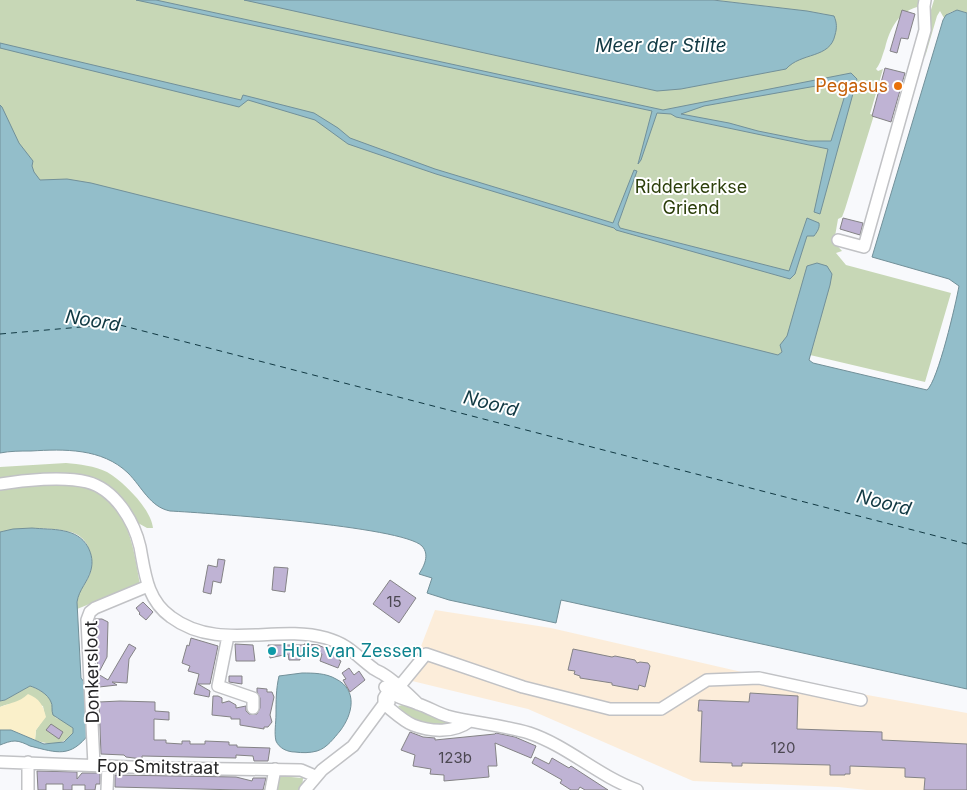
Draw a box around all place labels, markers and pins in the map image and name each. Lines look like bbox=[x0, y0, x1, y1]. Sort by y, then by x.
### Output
place label: Pegasus bbox=[815, 75, 888, 96]
marker: Pegasus bbox=[892, 80, 904, 92]
place label: Huis van Zessen bbox=[282, 640, 423, 661]
marker: Huis van Zessen bbox=[266, 645, 278, 657]

